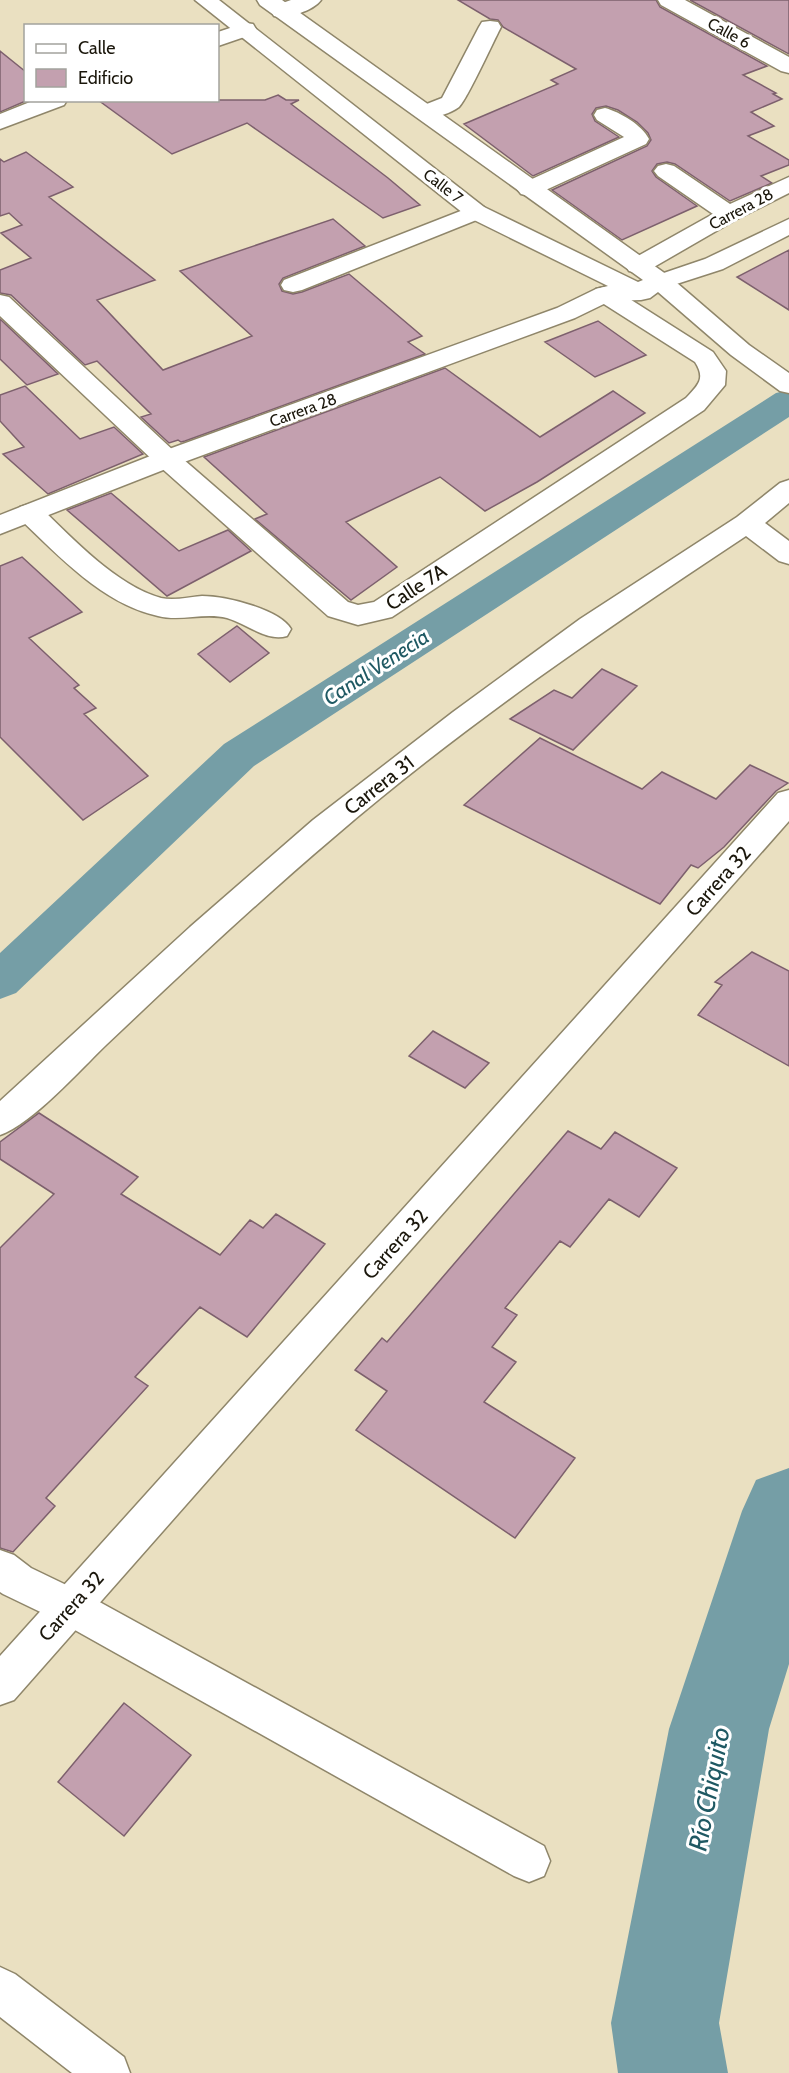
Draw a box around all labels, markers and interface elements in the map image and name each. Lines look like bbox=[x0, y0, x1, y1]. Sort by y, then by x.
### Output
street label: Calle 6 bbox=[704, 14, 754, 52]
legend bbox=[24, 24, 219, 102]
text: Calle bbox=[78, 37, 115, 59]
text: Edificio bbox=[78, 67, 133, 89]
street label: Calle 7 bbox=[419, 165, 467, 207]
street label: Carrera 28 bbox=[706, 184, 776, 234]
street label: Carrera 28 bbox=[267, 389, 339, 431]
street label: Calle 7A bbox=[381, 558, 451, 615]
water label: Canal Venecia bbox=[319, 624, 433, 710]
street label: Carrera 31 bbox=[339, 750, 419, 820]
street label: Carrera 32 bbox=[680, 841, 756, 921]
street label: Carrera 32 bbox=[357, 1204, 433, 1284]
street label: Carrera 32 bbox=[33, 1566, 109, 1646]
water label: Río Chiquito bbox=[681, 1724, 737, 1854]

